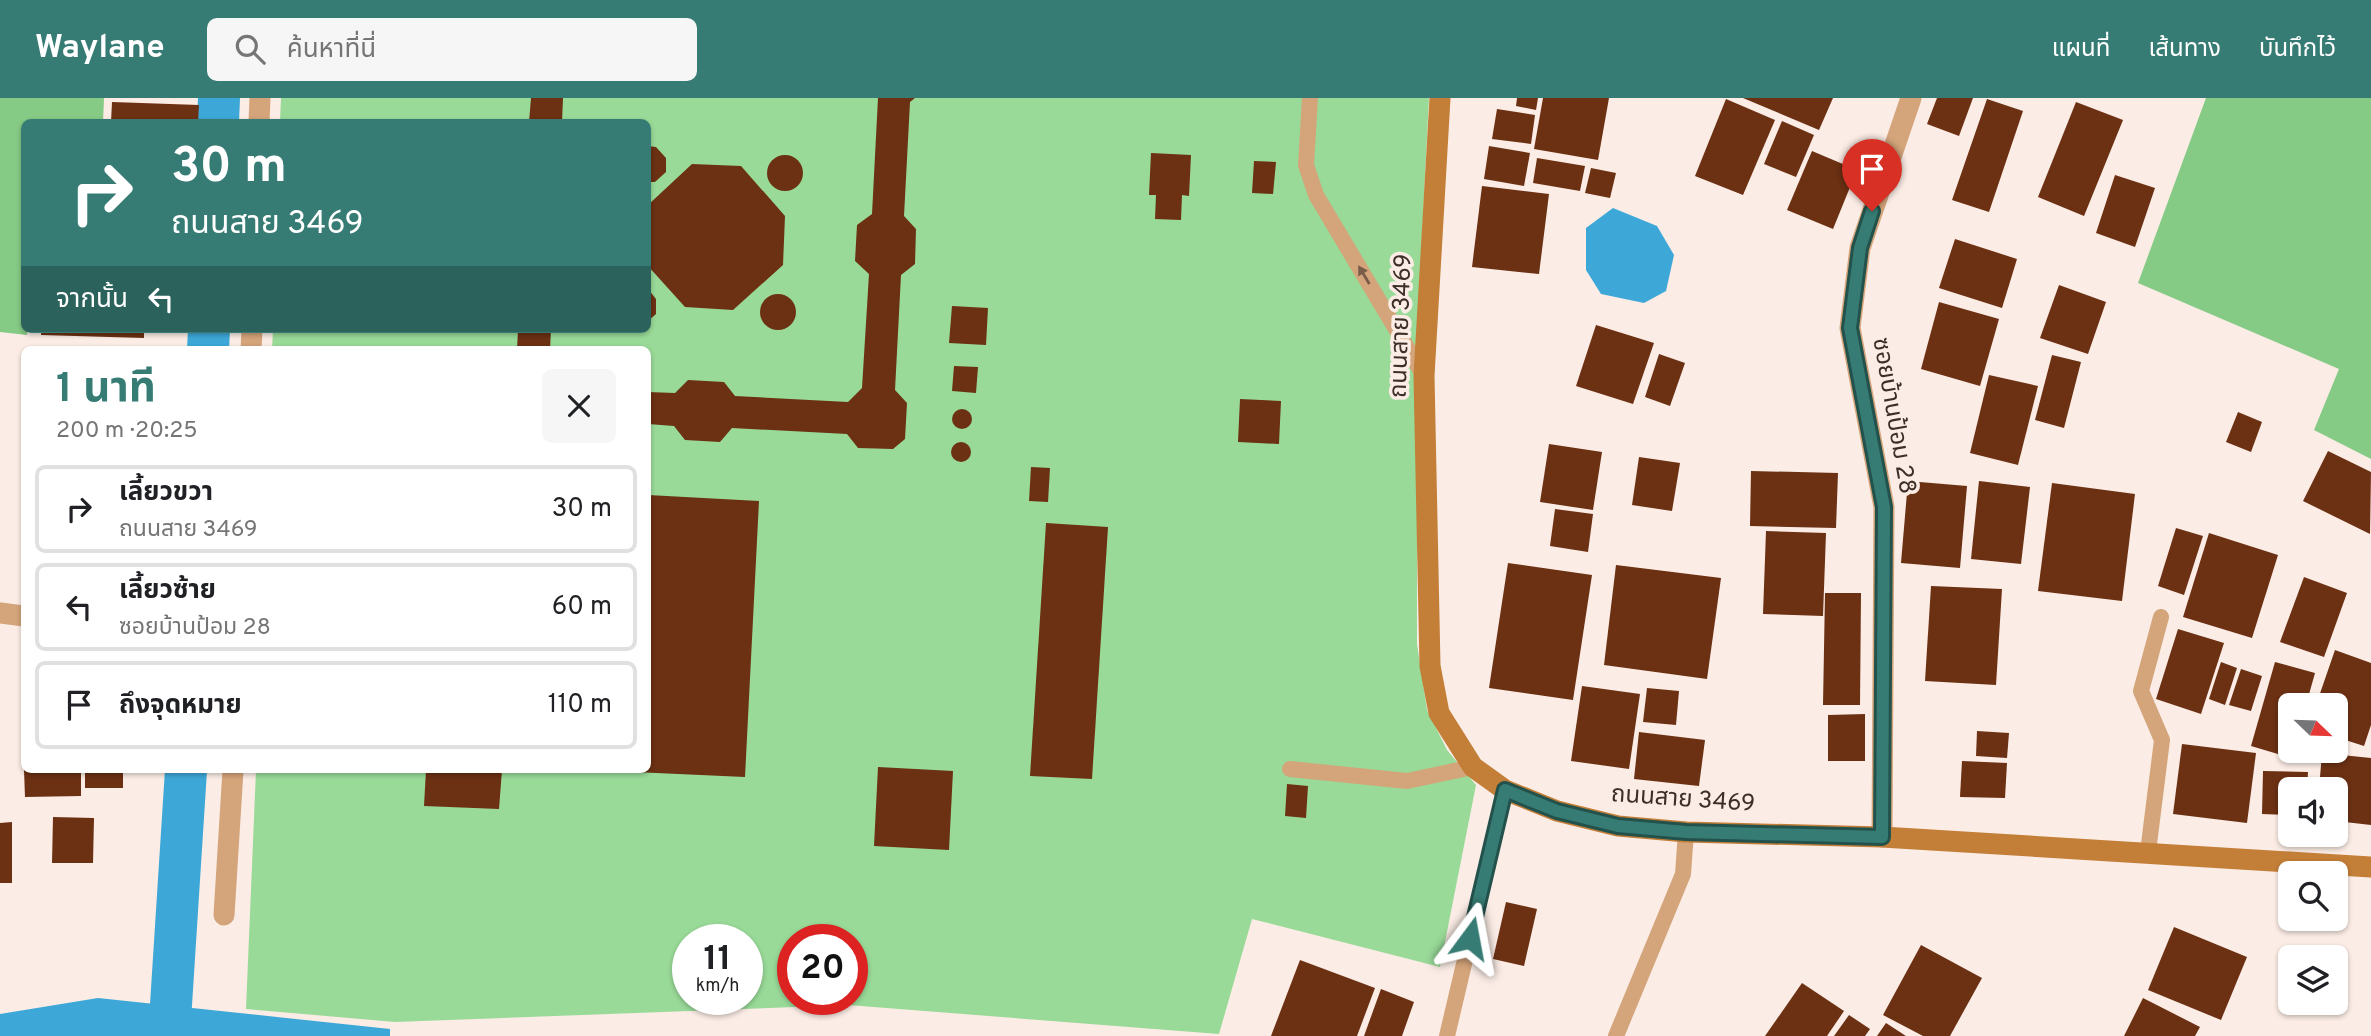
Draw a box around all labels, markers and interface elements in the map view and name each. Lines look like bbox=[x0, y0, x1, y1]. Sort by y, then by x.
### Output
search box bbox=[207, 18, 697, 81]
text: Waylane bbox=[35, 28, 165, 70]
icon: search bbox=[231, 30, 269, 68]
text: ค้นหาที่นี่ bbox=[287, 34, 376, 67]
text: แผนที่ bbox=[2052, 35, 2110, 65]
text: เส้นทาง bbox=[2148, 35, 2221, 65]
text: บันทึกไว้ bbox=[2259, 35, 2336, 65]
text: 30 m bbox=[171, 138, 287, 200]
pin bbox=[1842, 139, 1902, 211]
icon: right bbox=[56, 147, 147, 238]
icon: arrive bbox=[1853, 150, 1891, 188]
text: ถนนสาย 3469 bbox=[171, 205, 364, 245]
street label: ถนนสาย 3469 bbox=[1384, 253, 1420, 399]
one-way arrow bbox=[1358, 266, 1370, 285]
icon: left bbox=[142, 280, 180, 318]
text: จากนั้น bbox=[56, 284, 128, 317]
street label: ซอยบ้านป้อม 28 bbox=[1864, 335, 1922, 497]
text: 1 นาที bbox=[56, 364, 156, 417]
button: close bbox=[542, 369, 616, 443]
text: 200 m · 20:25 bbox=[56, 417, 198, 446]
text: เลี้ยวขวา bbox=[119, 477, 213, 510]
icon: right bbox=[60, 490, 98, 528]
text: 30 m bbox=[552, 493, 612, 526]
text: ถนนสาย 3469 bbox=[119, 516, 257, 545]
text: เลี้ยวซ้าย bbox=[119, 575, 216, 608]
icon: left bbox=[60, 588, 98, 626]
text: 60 m bbox=[552, 591, 612, 624]
text: ซอยบ้านป้อม 28 bbox=[119, 614, 271, 643]
icon: arrive bbox=[60, 686, 98, 724]
text: 110 m bbox=[548, 689, 612, 722]
text: ถึงจุดหมาย bbox=[119, 690, 242, 723]
north arrow bbox=[2278, 693, 2348, 763]
map controls bbox=[2278, 693, 2348, 1015]
button: sound bbox=[2278, 777, 2348, 847]
street label: ถนนสาย 3469 bbox=[1610, 780, 1756, 820]
button: search bbox=[2278, 861, 2348, 931]
position arrow bbox=[1433, 901, 1507, 975]
speed limit sign: 20 bbox=[777, 924, 868, 1015]
text: 11 bbox=[704, 938, 732, 982]
button: layers bbox=[2278, 945, 2348, 1015]
text: km/h bbox=[696, 975, 739, 998]

